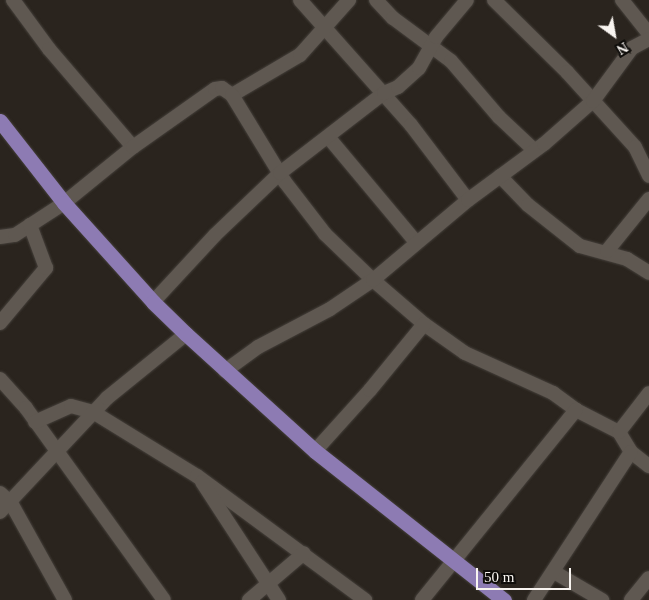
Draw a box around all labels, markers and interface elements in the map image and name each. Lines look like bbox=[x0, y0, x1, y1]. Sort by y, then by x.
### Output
north arrow bbox=[589, 10, 639, 60]
text: N bbox=[614, 39, 630, 57]
scale bar bbox=[479, 558, 574, 590]
text: 50 m bbox=[484, 569, 514, 585]

